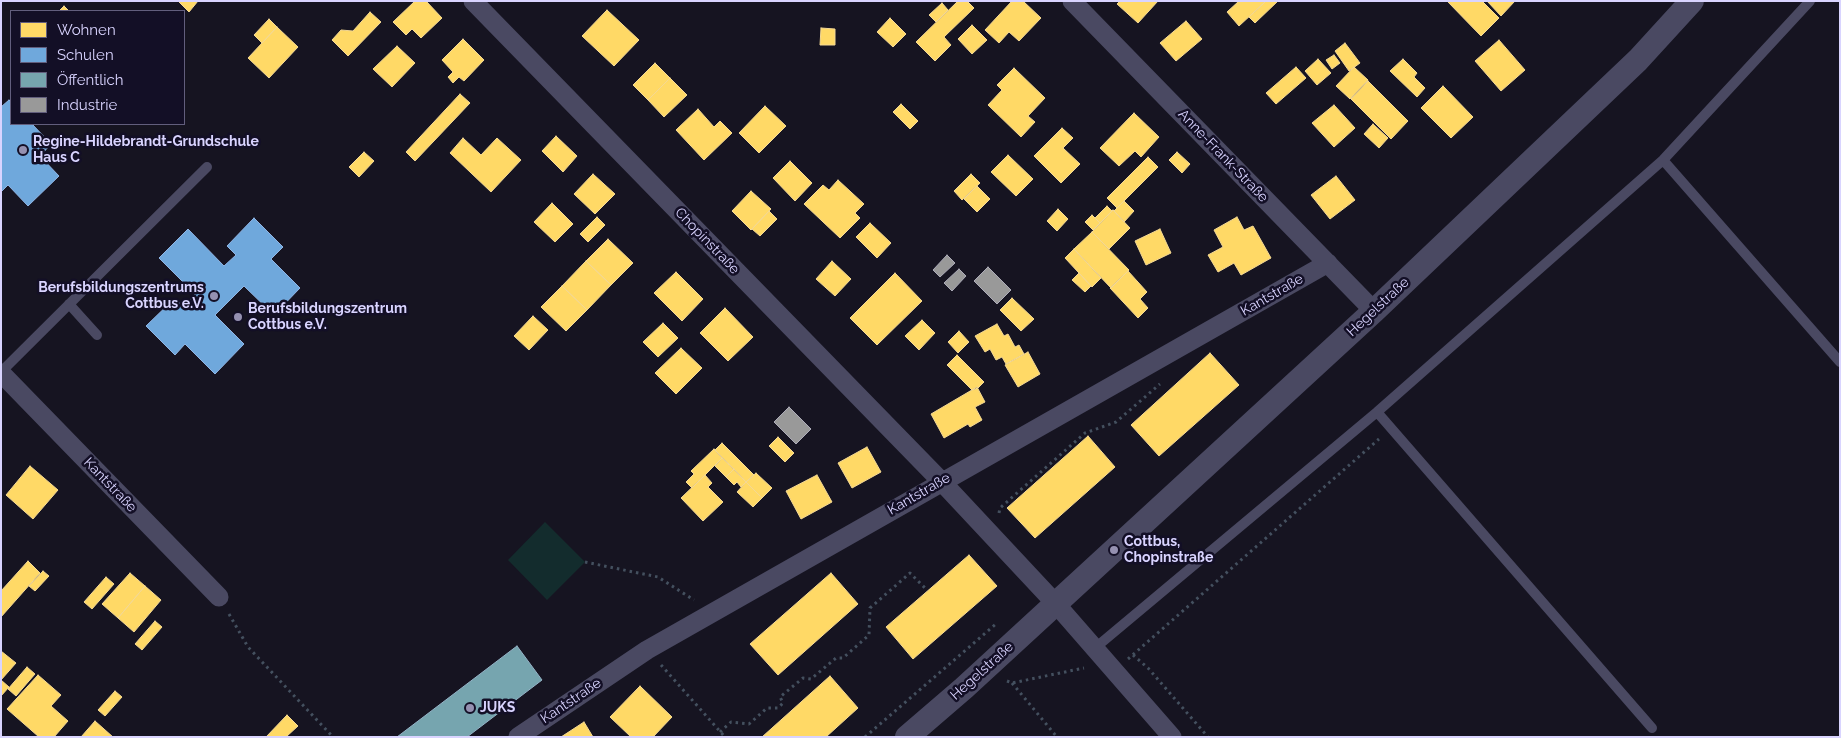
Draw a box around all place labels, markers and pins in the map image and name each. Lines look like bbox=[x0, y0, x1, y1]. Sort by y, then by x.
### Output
place label: Regine-Hildebrandt-Grundschule Haus C bbox=[33, 134, 259, 166]
marker: Regine-Hildebrandt-Grundschule Haus C bbox=[17, 144, 29, 156]
place label: Berufsbildungszentrums Cottbus e.V. bbox=[38, 280, 204, 312]
marker: Berufsbildungszentrums Cottbus e.V. bbox=[208, 290, 220, 302]
place label: Berufsbildungszentrum Cottbus e.V. bbox=[248, 301, 407, 334]
marker: Berufsbildungszentrum Cottbus e.V. bbox=[232, 311, 244, 323]
place label: Cottbus, Chopinstraße bbox=[1124, 534, 1213, 566]
marker: Cottbus, Chopinstraße bbox=[1108, 544, 1120, 556]
place label: JUKS bbox=[480, 700, 515, 716]
marker: JUKS bbox=[464, 702, 476, 714]

